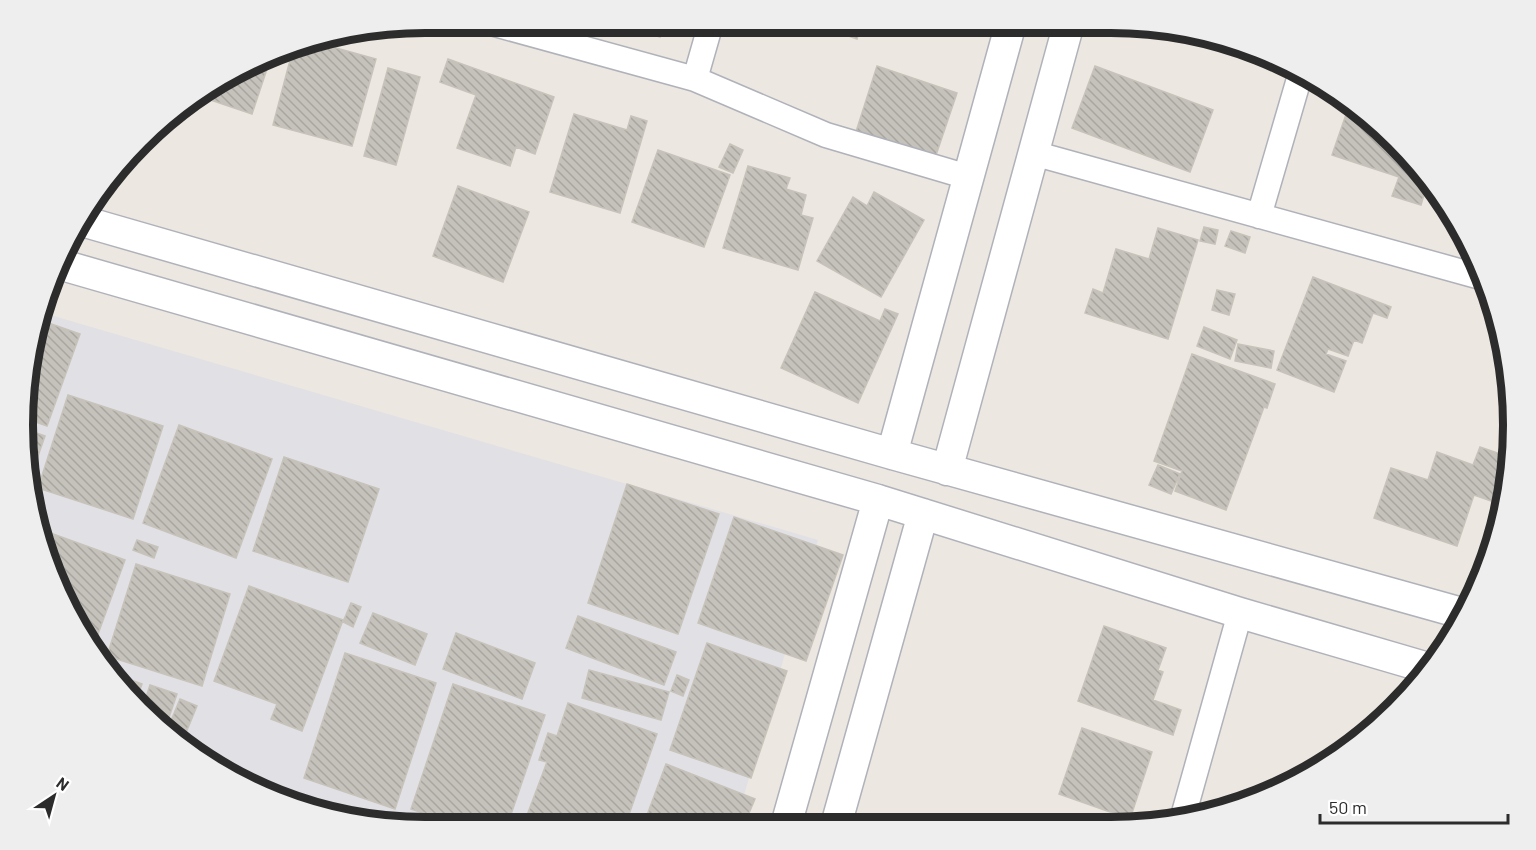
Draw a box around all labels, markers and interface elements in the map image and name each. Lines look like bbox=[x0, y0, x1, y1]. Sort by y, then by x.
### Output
north arrow bbox=[24, 766, 84, 826]
text: N bbox=[53, 773, 73, 794]
scale bar bbox=[1320, 787, 1508, 825]
text: 50 m bbox=[1329, 796, 1367, 818]

